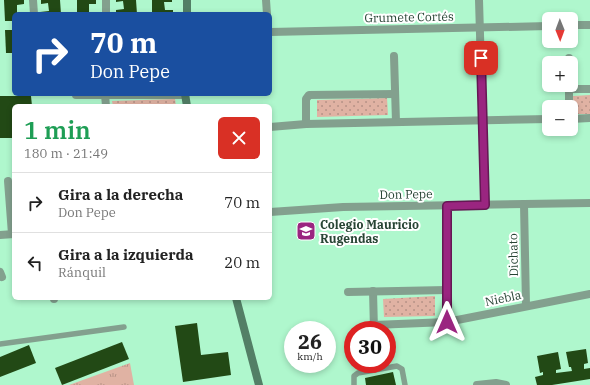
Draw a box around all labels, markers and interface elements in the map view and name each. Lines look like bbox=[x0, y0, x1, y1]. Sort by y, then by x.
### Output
street label: Grumete Cortés bbox=[364, 9, 454, 25]
north arrow bbox=[542, 12, 578, 48]
map controls bbox=[542, 12, 578, 136]
text: 70 m bbox=[90, 24, 157, 61]
icon: right bbox=[24, 28, 76, 80]
pin bbox=[464, 41, 498, 75]
icon: arrive bbox=[470, 47, 492, 69]
button: + bbox=[542, 56, 578, 92]
text: Don Pepe bbox=[90, 60, 170, 83]
button: − bbox=[542, 100, 578, 136]
text: 1 min bbox=[24, 114, 91, 146]
button: close bbox=[218, 117, 260, 159]
text: 180 m · 21:49 bbox=[24, 145, 108, 162]
text: Gira a la derecha bbox=[58, 185, 183, 204]
street label: Don Pepe bbox=[379, 186, 433, 202]
icon: right bbox=[24, 192, 46, 214]
text: 70 m bbox=[224, 193, 260, 212]
text: Don Pepe bbox=[58, 204, 116, 221]
place label: Colegio Mauricio Rugendas bbox=[320, 217, 419, 246]
school or university icon: Colegio Mauricio Rugendas bbox=[295, 220, 317, 242]
street label: Dichato bbox=[505, 233, 521, 277]
text: Gira a la izquierda bbox=[58, 245, 194, 264]
icon: left bbox=[24, 252, 46, 274]
text: 20 m bbox=[224, 253, 260, 272]
text: Ránquil bbox=[58, 264, 106, 281]
street label: Niebla bbox=[483, 287, 523, 309]
position arrow bbox=[426, 301, 468, 343]
speed limit sign: 30 bbox=[344, 321, 396, 373]
text: 26 bbox=[298, 328, 322, 355]
text: km/h bbox=[297, 350, 323, 363]

